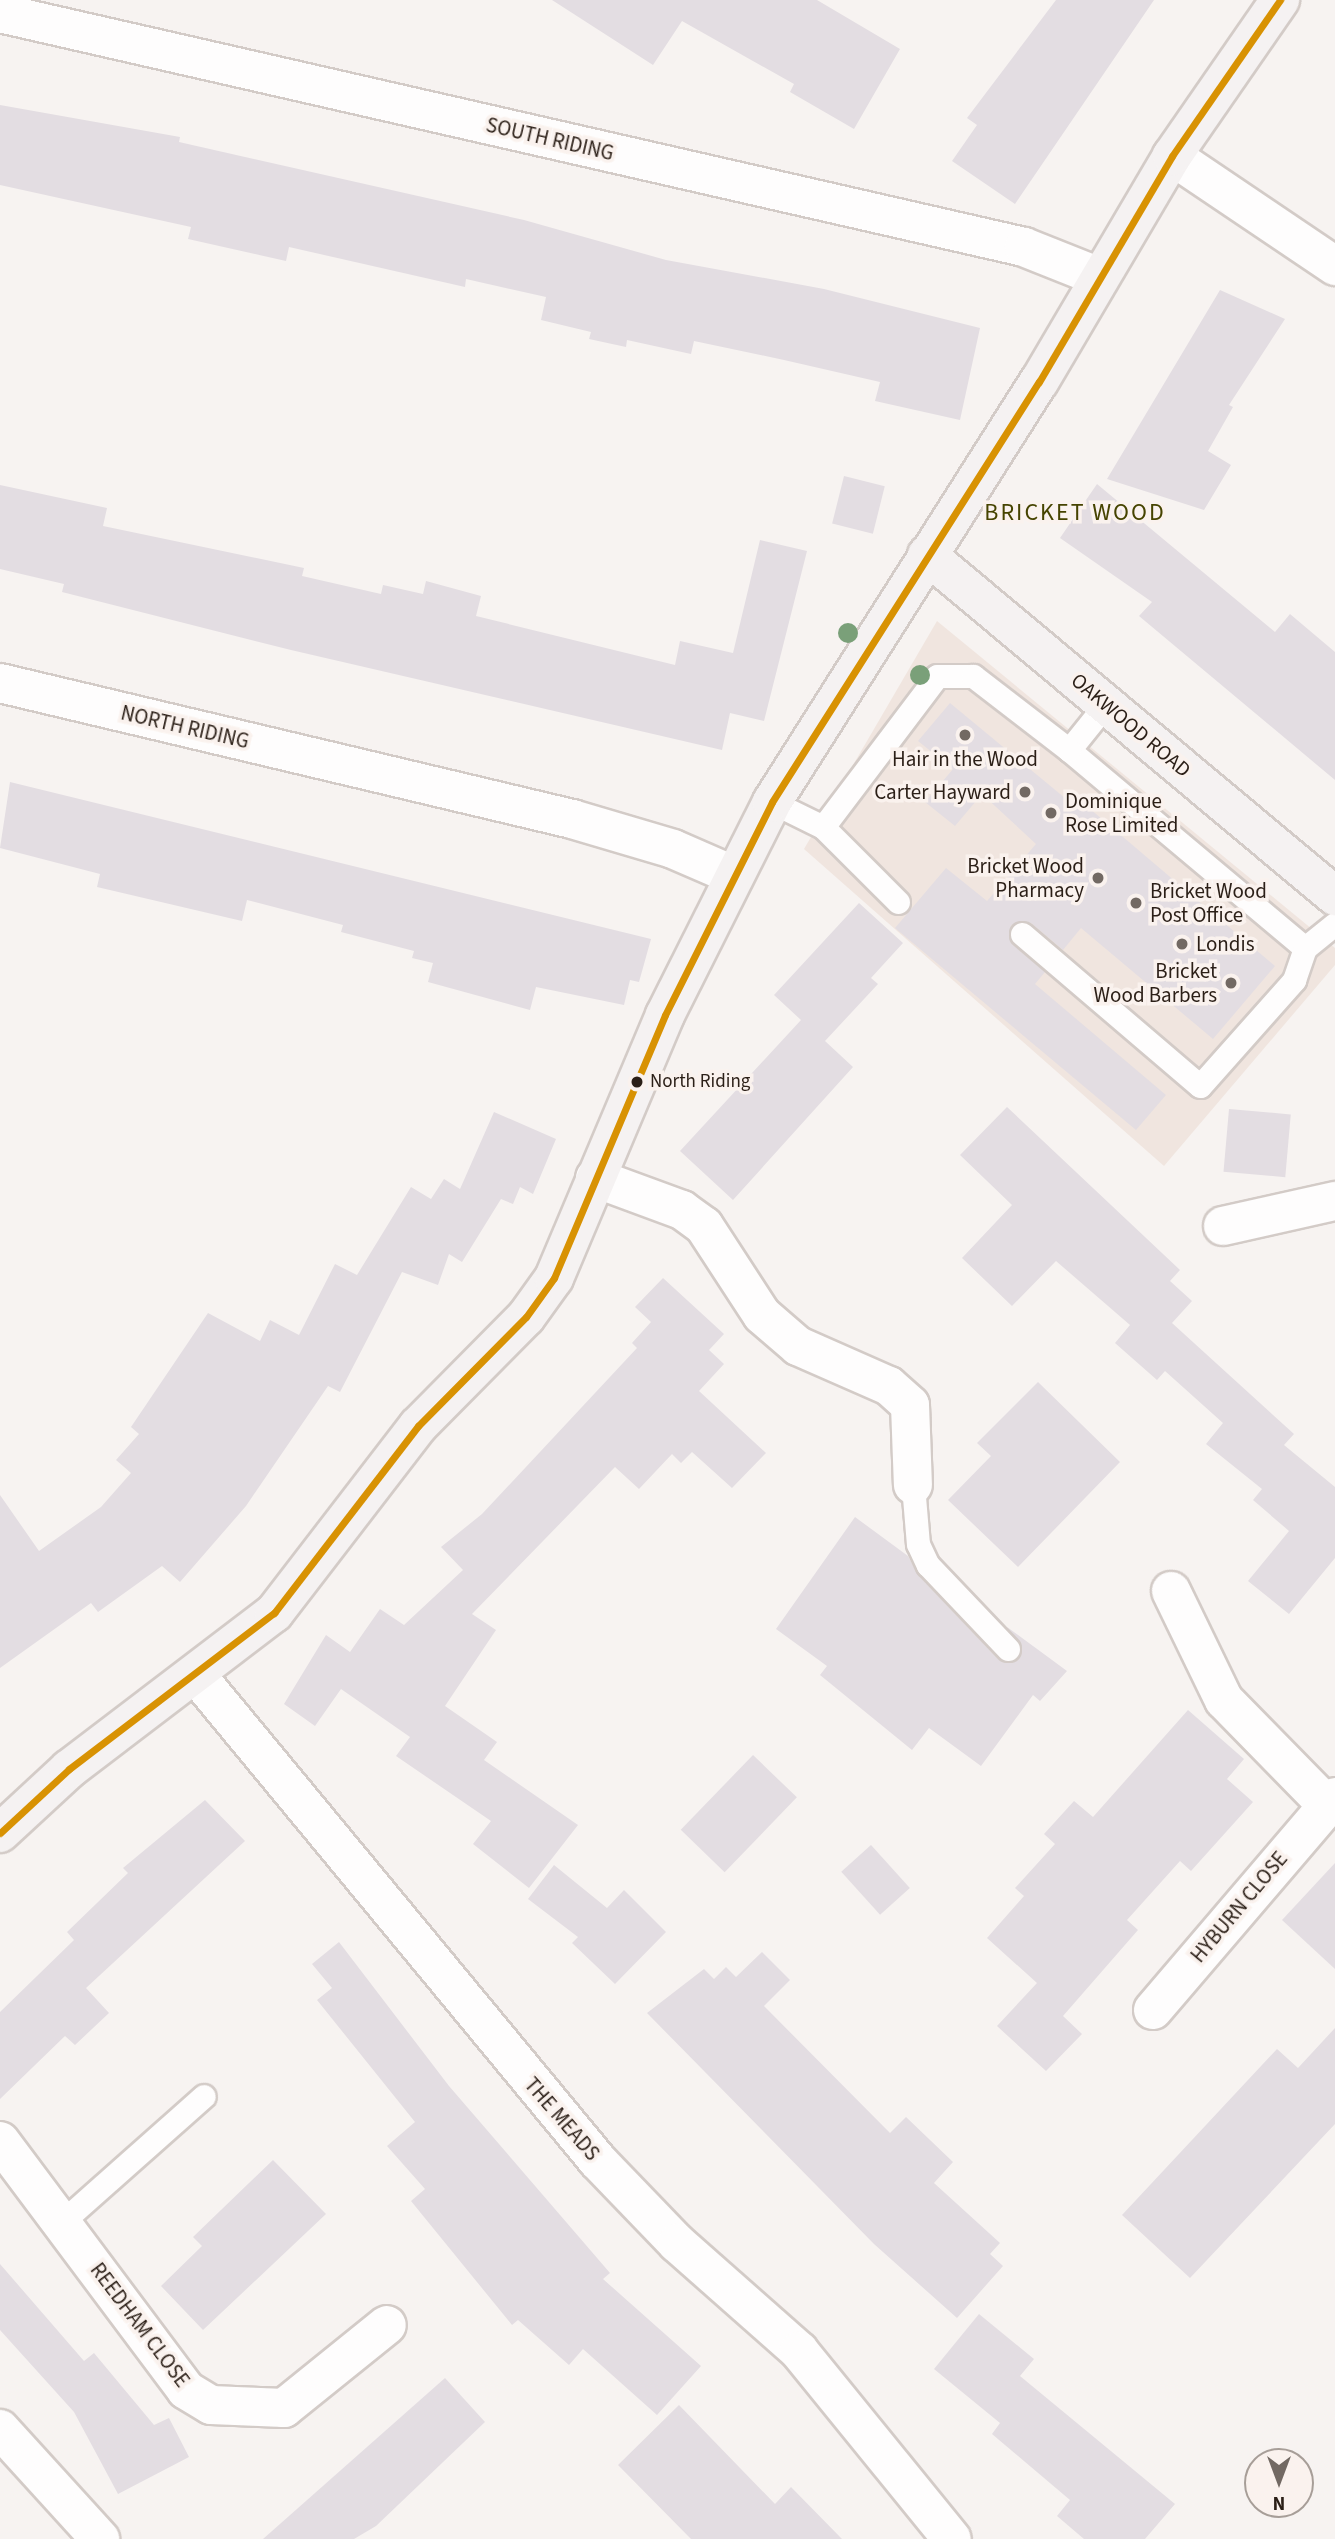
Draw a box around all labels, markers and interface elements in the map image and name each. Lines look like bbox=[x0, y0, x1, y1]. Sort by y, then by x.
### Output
street label: SOUTH RIDING bbox=[484, 112, 616, 166]
district label: BRICKET WOOD bbox=[986, 499, 1164, 527]
street label: OAKWOOD ROAD bbox=[1066, 668, 1196, 782]
street label: NORTH RIDING bbox=[118, 700, 252, 754]
marker: Hair in the Wood bbox=[957, 727, 973, 743]
place label: Hair in the Wood bbox=[892, 746, 1038, 772]
place label: Carter Hayward bbox=[874, 779, 1011, 805]
marker: Carter Hayward bbox=[1017, 784, 1033, 800]
place label: Dominique Rose Limited bbox=[1065, 788, 1178, 838]
marker: Dominique Rose Limited bbox=[1043, 805, 1059, 821]
place label: Bricket Wood Pharmacy bbox=[967, 853, 1084, 903]
marker: Bricket Wood Pharmacy bbox=[1090, 870, 1106, 886]
place label: Bricket Wood Post Office bbox=[1150, 878, 1267, 928]
marker: Bricket Wood Post Office bbox=[1128, 895, 1144, 911]
place label: Londis bbox=[1196, 931, 1254, 957]
marker: Londis bbox=[1174, 936, 1190, 952]
place label: Bricket Wood Barbers bbox=[1094, 958, 1217, 1008]
marker: Bricket Wood Barbers bbox=[1223, 975, 1239, 991]
place label: North Riding bbox=[650, 1071, 750, 1093]
marker: North Riding bbox=[630, 1075, 644, 1089]
street label: HYBURN CLOSE bbox=[1185, 1846, 1293, 1968]
street label: THE MEADS bbox=[519, 2072, 605, 2166]
street label: REEDHAM CLOSE bbox=[85, 2258, 195, 2392]
north arrow bbox=[1244, 2448, 1314, 2518]
text: N bbox=[1273, 2489, 1285, 2516]

